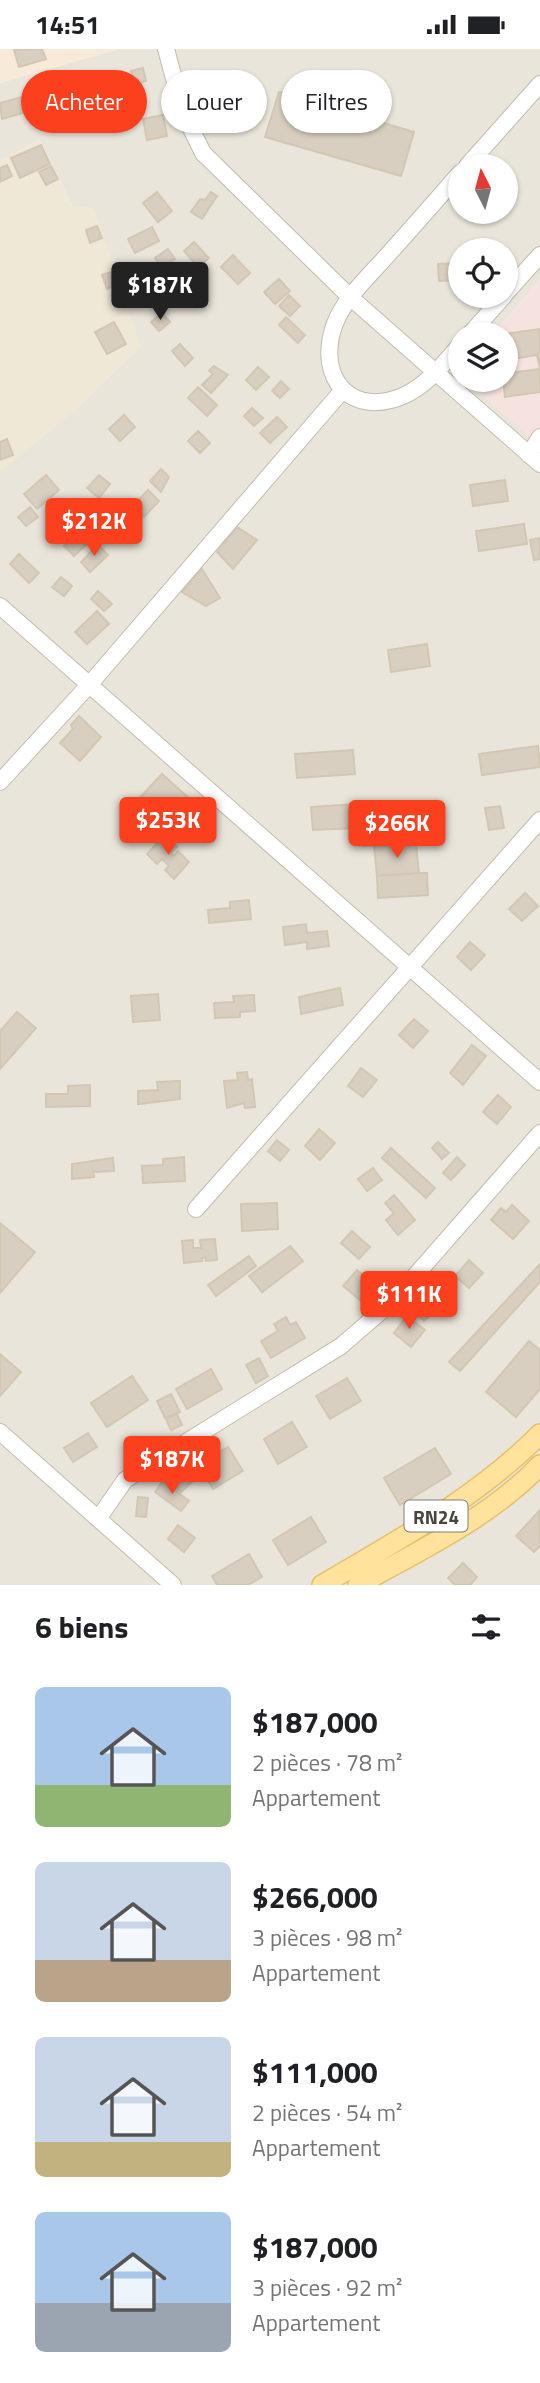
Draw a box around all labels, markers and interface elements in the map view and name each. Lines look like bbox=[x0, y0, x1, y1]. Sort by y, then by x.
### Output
text: 14:51 bbox=[35, 5, 100, 44]
chip: Acheter bbox=[21, 70, 147, 133]
chip: Louer bbox=[161, 70, 267, 133]
chip: Filtres bbox=[281, 70, 392, 133]
north arrow bbox=[448, 154, 518, 224]
map controls bbox=[448, 154, 518, 392]
button: locate bbox=[448, 238, 518, 308]
pin: $187K bbox=[111, 263, 209, 322]
text: $187K bbox=[127, 267, 193, 302]
button: layers bbox=[448, 322, 518, 392]
pin: $212K bbox=[45, 498, 143, 558]
text: $212K bbox=[61, 503, 127, 538]
pin: $253K bbox=[119, 797, 217, 857]
pin: $266K bbox=[348, 801, 446, 860]
text: $253K bbox=[135, 802, 201, 837]
text: $266K bbox=[364, 805, 430, 840]
pin: $111K bbox=[360, 1271, 458, 1331]
text: $111K bbox=[376, 1276, 442, 1311]
pin: $187K bbox=[123, 1437, 221, 1496]
text: $187K bbox=[139, 1441, 205, 1476]
road number: RN24 bbox=[404, 1501, 467, 1532]
text: 6 biens bbox=[35, 1604, 129, 1650]
icon: filters bbox=[467, 1608, 505, 1646]
text: $187,000 bbox=[252, 1699, 378, 1745]
icon: home bbox=[91, 1715, 175, 1799]
text: 2 pièces · 78 m² bbox=[252, 1745, 403, 1780]
text: Appartement bbox=[252, 1780, 380, 1815]
text: $266,000 bbox=[252, 1874, 378, 1920]
icon: home bbox=[91, 1890, 175, 1974]
text: 3 pièces · 98 m² bbox=[252, 1920, 403, 1955]
text: Appartement bbox=[252, 1955, 380, 1990]
text: $111,000 bbox=[252, 2049, 378, 2095]
icon: home bbox=[91, 2065, 175, 2149]
text: 2 pièces · 54 m² bbox=[252, 2095, 403, 2130]
text: Appartement bbox=[252, 2130, 380, 2165]
text: $187,000 bbox=[252, 2224, 378, 2270]
icon: home bbox=[91, 2240, 175, 2324]
text: 3 pièces · 92 m² bbox=[252, 2270, 403, 2305]
text: Appartement bbox=[252, 2305, 380, 2340]

